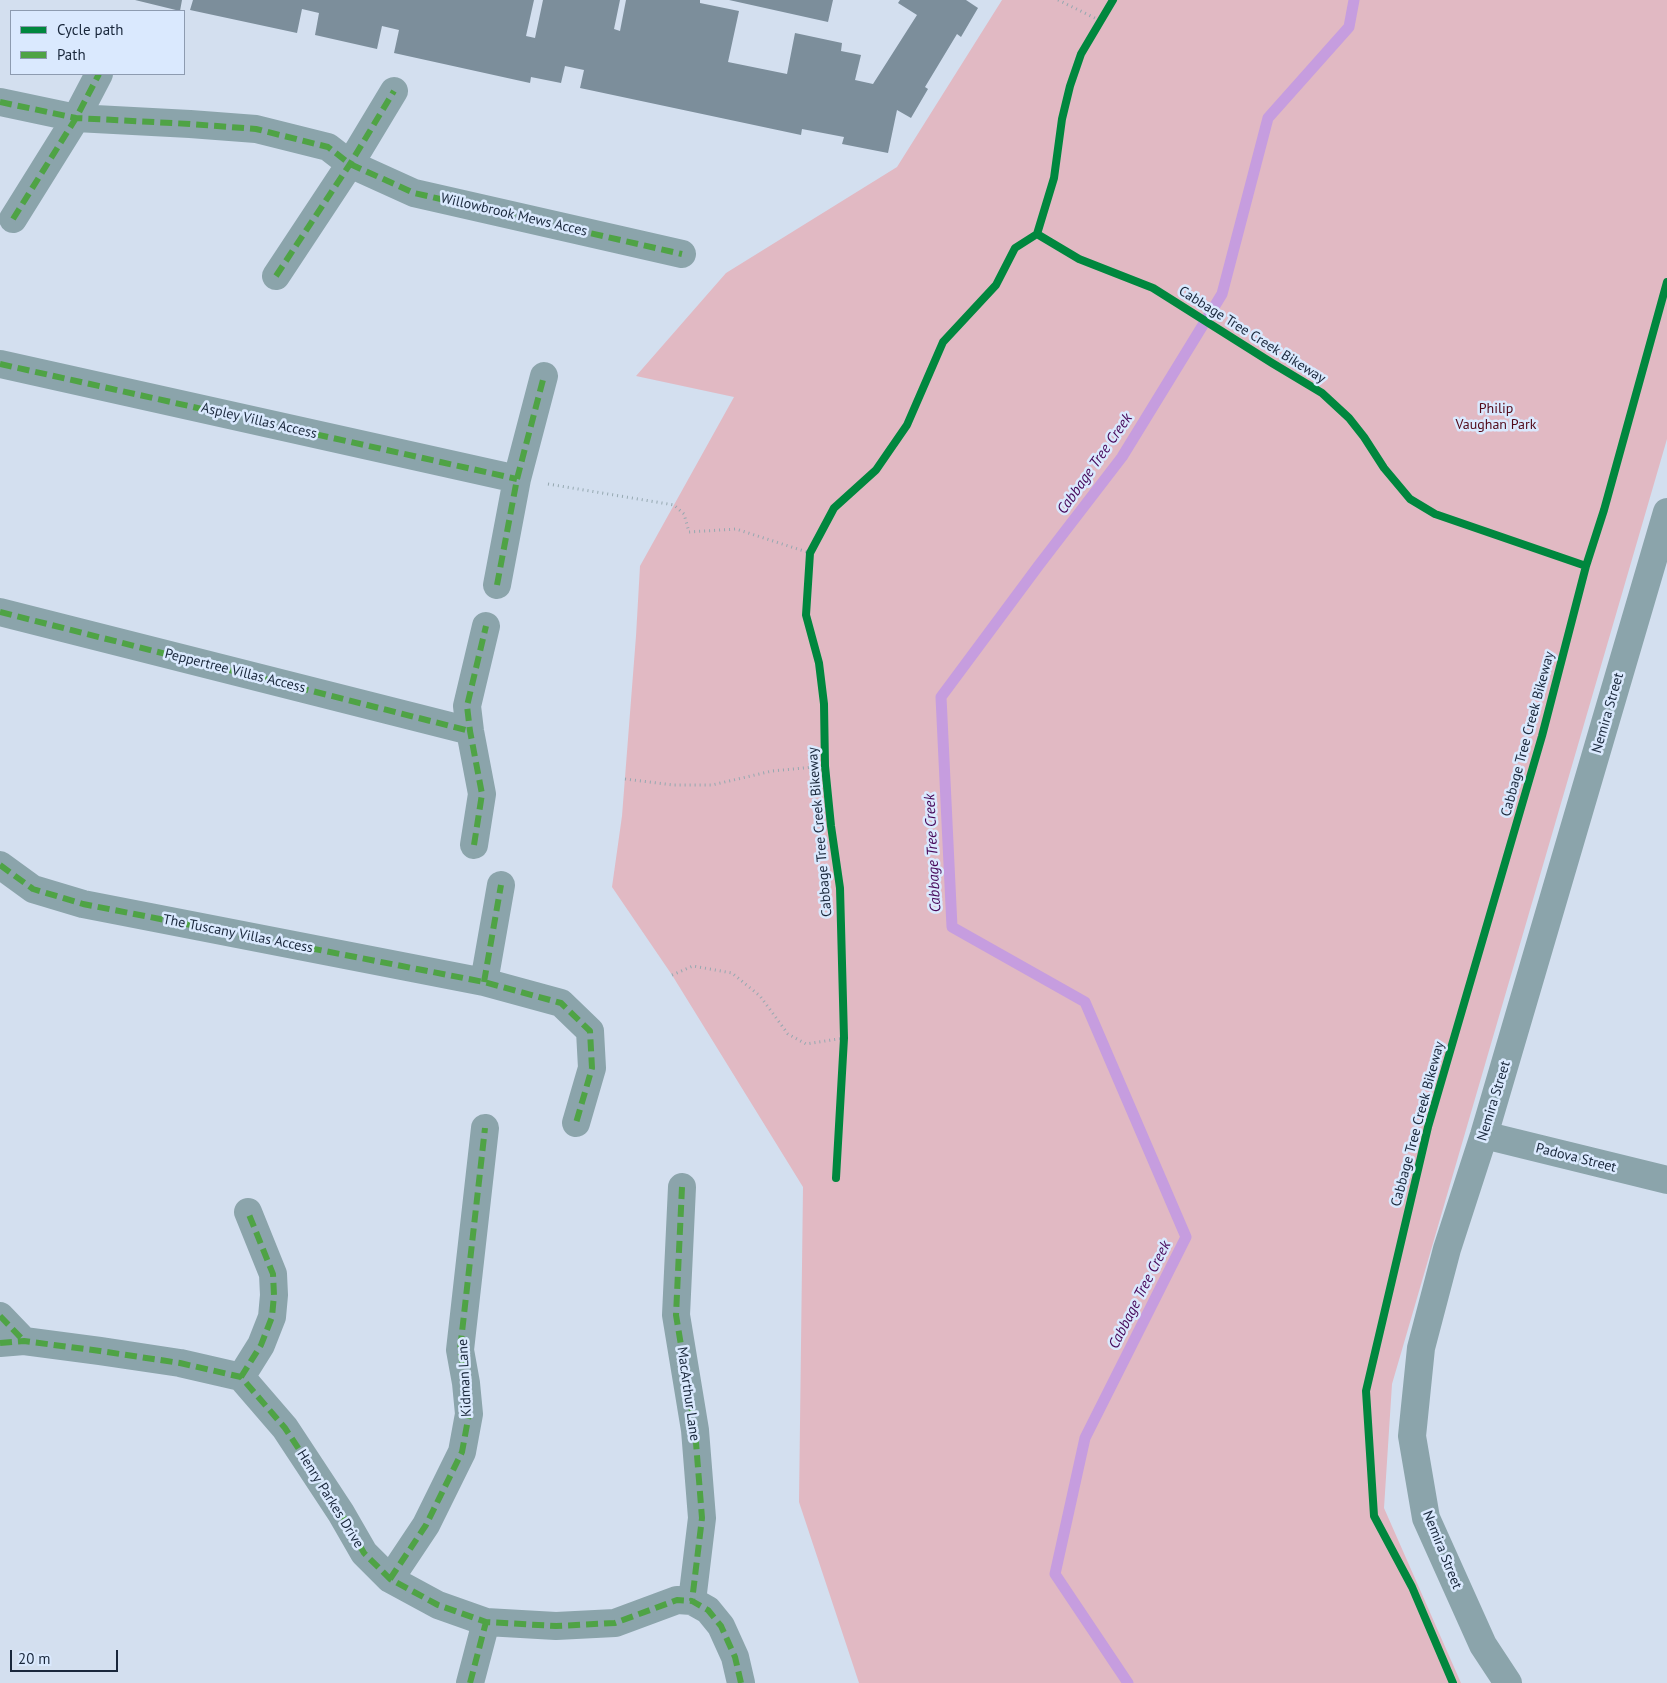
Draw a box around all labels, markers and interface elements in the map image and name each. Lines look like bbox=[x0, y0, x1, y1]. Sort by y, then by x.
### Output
legend bbox=[10, 10, 185, 75]
text: Cycle path bbox=[57, 20, 123, 39]
text: Path bbox=[57, 45, 86, 64]
street label: Willowbrook Mews Acces bbox=[439, 190, 589, 240]
street label: Cabbage Tree Creek Bikeway bbox=[1175, 283, 1329, 387]
street label: Aspley Villas Access bbox=[200, 400, 318, 442]
park label: Philip Vaughan Park bbox=[1455, 401, 1537, 434]
water label: Cabbage Tree Creek bbox=[1054, 410, 1136, 518]
street label: Peppertree Villas Access bbox=[163, 645, 307, 697]
street label: Cabbage Tree Creek Bikeway bbox=[1498, 650, 1558, 818]
street label: Nemira Street bbox=[1589, 671, 1627, 755]
street label: Cabbage Tree Creek Bikeway bbox=[804, 746, 836, 918]
water label: Cabbage Tree Creek bbox=[921, 793, 945, 913]
street label: The Tuscany Villas Access bbox=[162, 911, 314, 957]
street label: Cabbage Tree Creek Bikeway bbox=[1388, 1040, 1448, 1208]
street label: Nemira Street bbox=[1474, 1059, 1514, 1143]
street label: Padova Street bbox=[1534, 1140, 1618, 1176]
water label: Cabbage Tree Creek bbox=[1105, 1238, 1175, 1352]
street label: Kidman Lane bbox=[455, 1339, 475, 1417]
street label: MacArthur Lane bbox=[673, 1346, 703, 1442]
street label: Henry Parkes Drive bbox=[293, 1447, 367, 1551]
street label: Nemira Street bbox=[1419, 1508, 1465, 1592]
scale bar bbox=[12, 1640, 120, 1672]
text: 20 m bbox=[18, 1649, 51, 1668]

